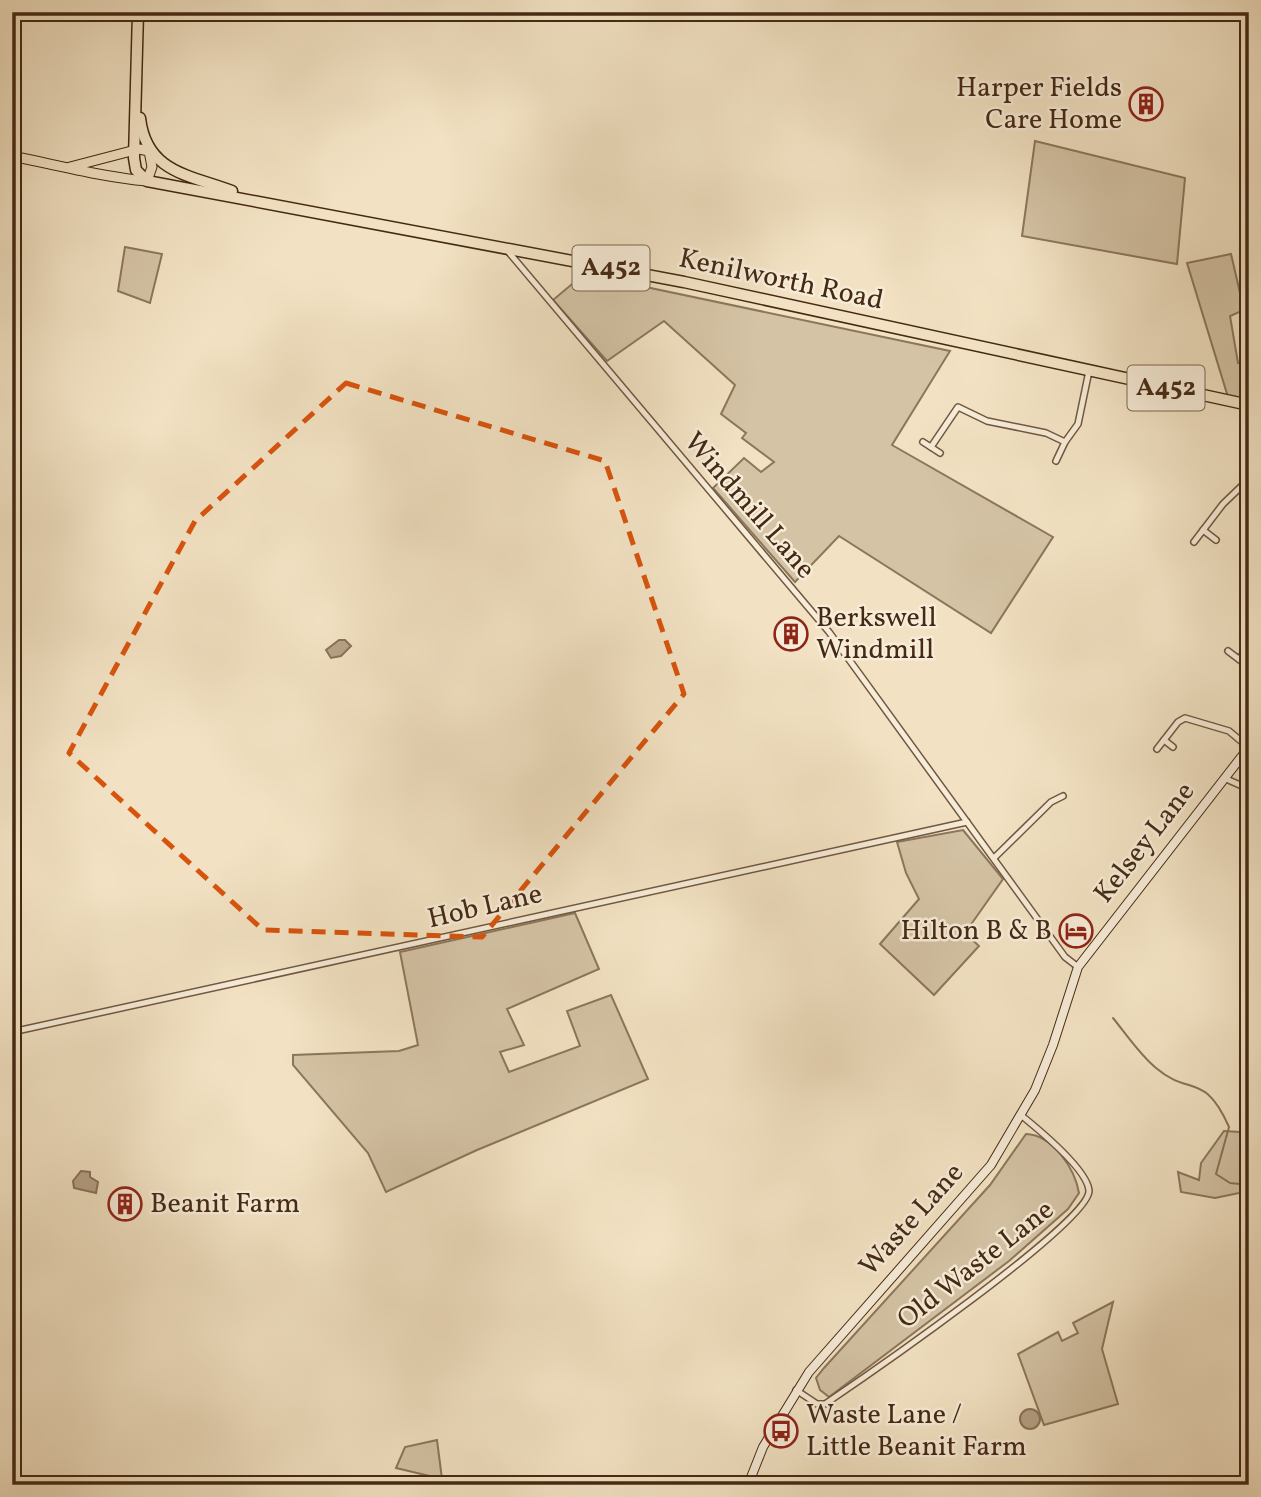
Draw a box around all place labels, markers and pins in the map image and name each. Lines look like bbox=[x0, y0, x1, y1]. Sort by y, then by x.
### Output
place label: Harper Fields Care Home bbox=[956, 69, 1122, 140]
building icon: Harper Fields Care Home bbox=[1127, 85, 1165, 123]
place label: Berkswell Windmill bbox=[816, 599, 937, 670]
building icon: Berkswell Windmill bbox=[772, 615, 810, 653]
place label: Hilton B & B bbox=[900, 912, 1052, 951]
hotel icon: Hilton B & B bbox=[1057, 912, 1095, 950]
building icon: Beanit Farm bbox=[106, 1185, 144, 1223]
place label: Beanit Farm bbox=[150, 1185, 300, 1224]
place label: Waste Lane / Little Beanit Farm bbox=[806, 1396, 1027, 1467]
bus stop icon: Waste Lane / Little Beanit Farm bbox=[762, 1412, 800, 1450]

